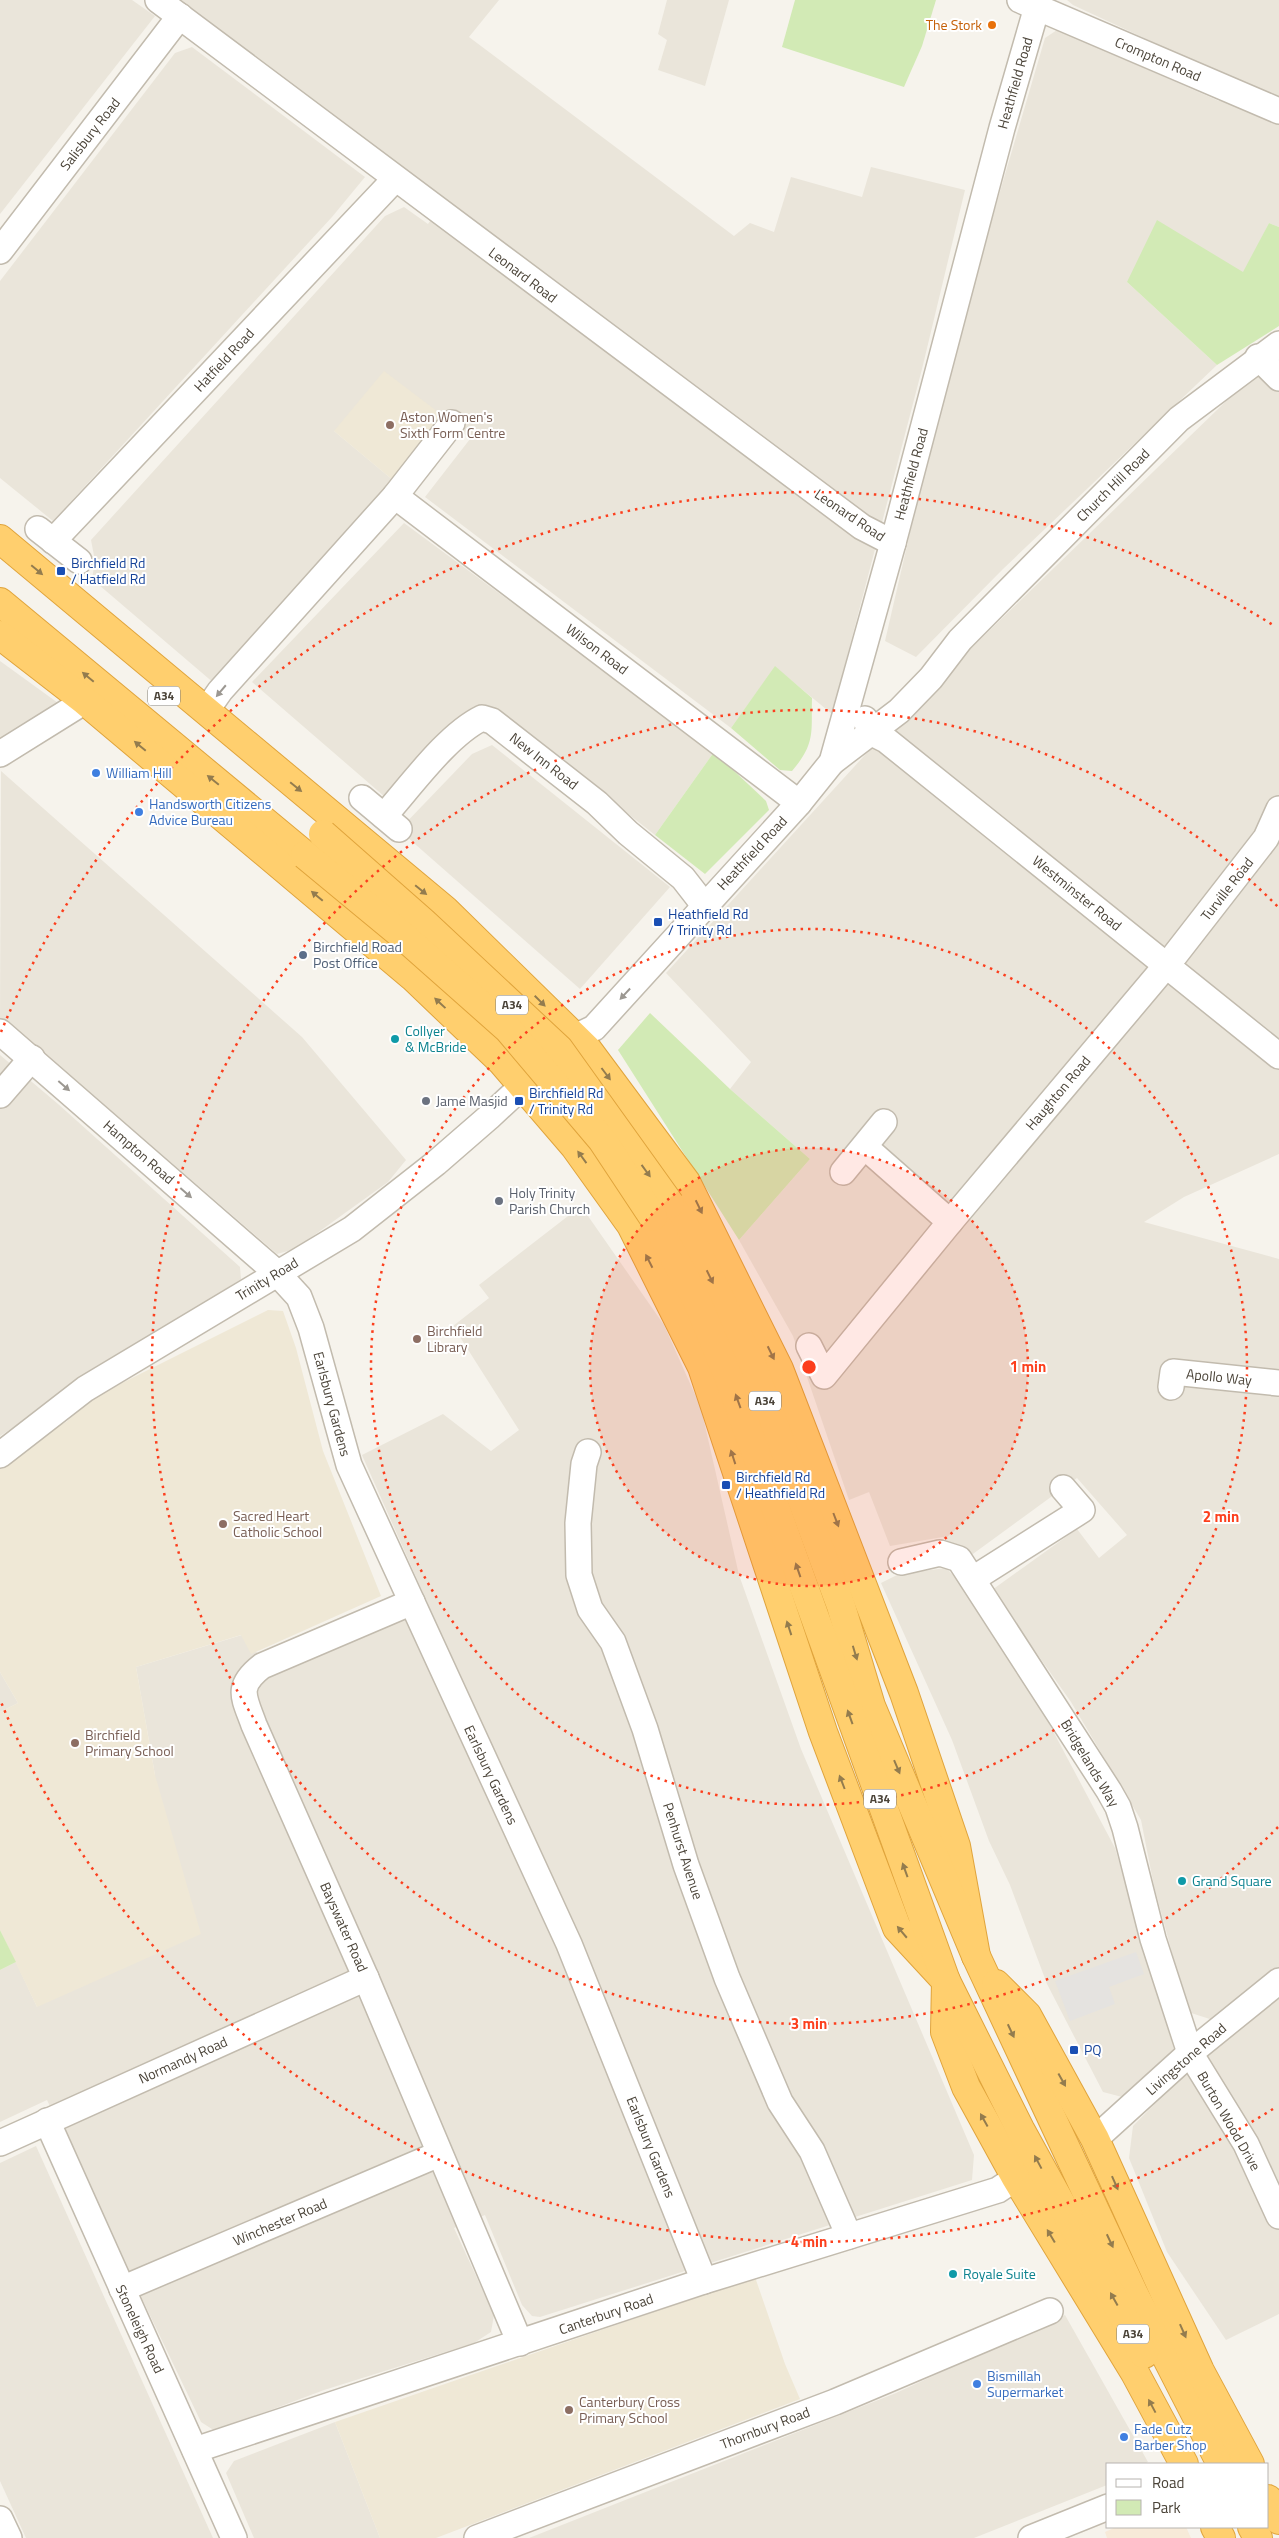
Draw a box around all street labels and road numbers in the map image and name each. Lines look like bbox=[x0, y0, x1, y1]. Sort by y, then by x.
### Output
street label: Crompton Road bbox=[1112, 31, 1205, 86]
street label: Heathfield Road bbox=[991, 34, 1038, 131]
street label: Salisbury Road bbox=[54, 93, 125, 175]
street label: Leonard Road bbox=[485, 242, 562, 307]
street label: Hatfield Road bbox=[189, 323, 259, 396]
street label: Heathfield Road bbox=[888, 425, 933, 522]
street label: Church Hill Road bbox=[1071, 443, 1154, 526]
street label: Leonard Road bbox=[811, 483, 890, 546]
street label: Wilson Road bbox=[562, 618, 633, 679]
road number: A34 bbox=[148, 686, 180, 706]
street label: New Inn Road bbox=[506, 727, 583, 794]
street label: Heathfield Road bbox=[712, 811, 792, 894]
street label: Westminster Road bbox=[1028, 850, 1127, 935]
street label: Turville Road bbox=[1195, 853, 1258, 925]
road number: A34 bbox=[496, 996, 528, 1014]
street label: Haughton Road bbox=[1020, 1051, 1095, 1135]
street label: Hampton Road bbox=[99, 1115, 180, 1189]
street label: Trinity Road bbox=[231, 1252, 302, 1306]
street label: Earlsbury Gardens bbox=[308, 1349, 357, 1459]
street label: Apollo Way bbox=[1185, 1363, 1253, 1390]
road number: A34 bbox=[749, 1392, 781, 1410]
street label: Bridgelands Way bbox=[1056, 1715, 1125, 1811]
street label: Earlsbury Gardens bbox=[459, 1722, 524, 1828]
road number: A34 bbox=[864, 1790, 896, 1808]
street label: Penhurst Avenue bbox=[658, 1800, 709, 1902]
street label: Bayswater Road bbox=[315, 1878, 374, 1975]
street label: Livingstone Road bbox=[1141, 2018, 1231, 2100]
street label: Normandy Road bbox=[135, 2031, 231, 2089]
street label: Burton Wood Drive bbox=[1192, 2067, 1266, 2174]
street label: Earlsbury Gardens bbox=[622, 2093, 681, 2201]
street label: Winchester Road bbox=[229, 2192, 330, 2251]
street label: Stoneleigh Road bbox=[111, 2281, 170, 2377]
street label: Canterbury Road bbox=[556, 2288, 656, 2340]
road number: A34 bbox=[1117, 2324, 1149, 2344]
street label: Thornbury Road bbox=[717, 2401, 813, 2454]

